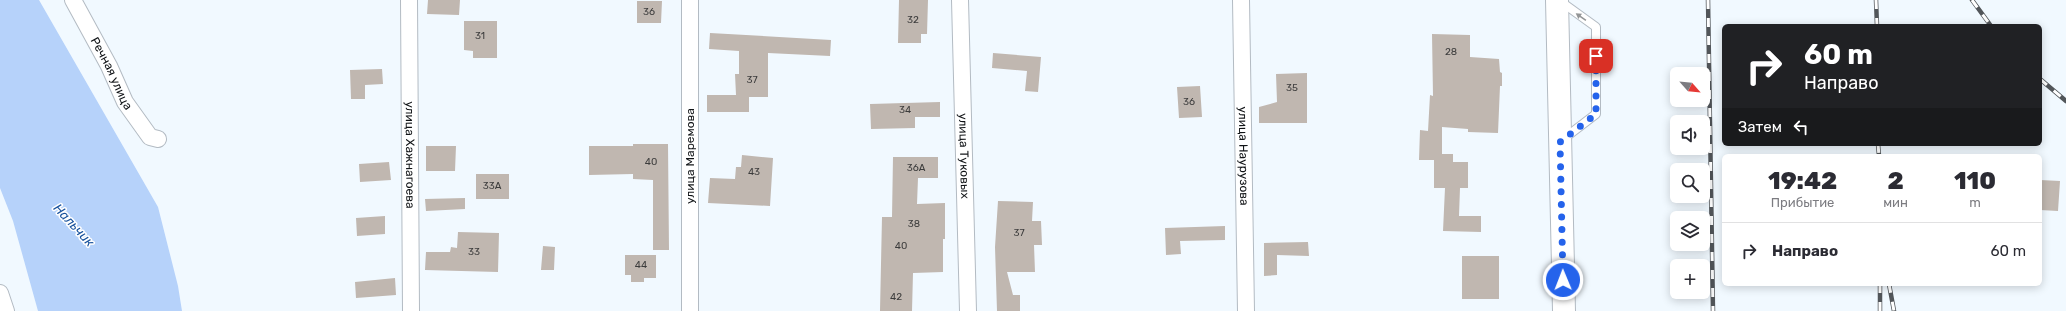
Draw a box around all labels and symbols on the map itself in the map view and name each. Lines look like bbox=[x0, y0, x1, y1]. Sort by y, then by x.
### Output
house number: 36 bbox=[643, 6, 655, 18]
one-way arrow bbox=[1576, 13, 1586, 21]
house number: 32 bbox=[907, 14, 919, 26]
house number: 31 bbox=[475, 30, 485, 42]
street label: Речная улица bbox=[88, 35, 135, 113]
pin bbox=[1579, 39, 1613, 73]
house number: 28 bbox=[1445, 46, 1457, 58]
north arrow bbox=[1670, 67, 1710, 107]
house number: 37 bbox=[746, 74, 758, 86]
house number: 35 bbox=[1286, 82, 1298, 94]
house number: 36 bbox=[1183, 96, 1195, 108]
street label: улица Хажнагоева bbox=[403, 101, 417, 209]
house number: 34 bbox=[899, 104, 911, 116]
street label: улица Наурузова bbox=[1236, 106, 1251, 206]
street label: улица Маремова bbox=[683, 108, 697, 204]
street label: улица Туковых bbox=[956, 113, 972, 200]
house number: 40 bbox=[645, 156, 657, 168]
house number: 36А bbox=[907, 162, 926, 174]
house number: 43 bbox=[748, 166, 760, 178]
house number: 33А bbox=[483, 180, 502, 192]
water label: Нальчик bbox=[50, 201, 98, 250]
house number: 38 bbox=[908, 218, 920, 230]
house number: 37 bbox=[1013, 227, 1025, 239]
house number: 40 bbox=[895, 240, 907, 252]
house number: 33 bbox=[468, 246, 480, 258]
house number: 44 bbox=[635, 259, 647, 271]
position arrow bbox=[1542, 259, 1584, 301]
house number: 42 bbox=[890, 291, 902, 303]

